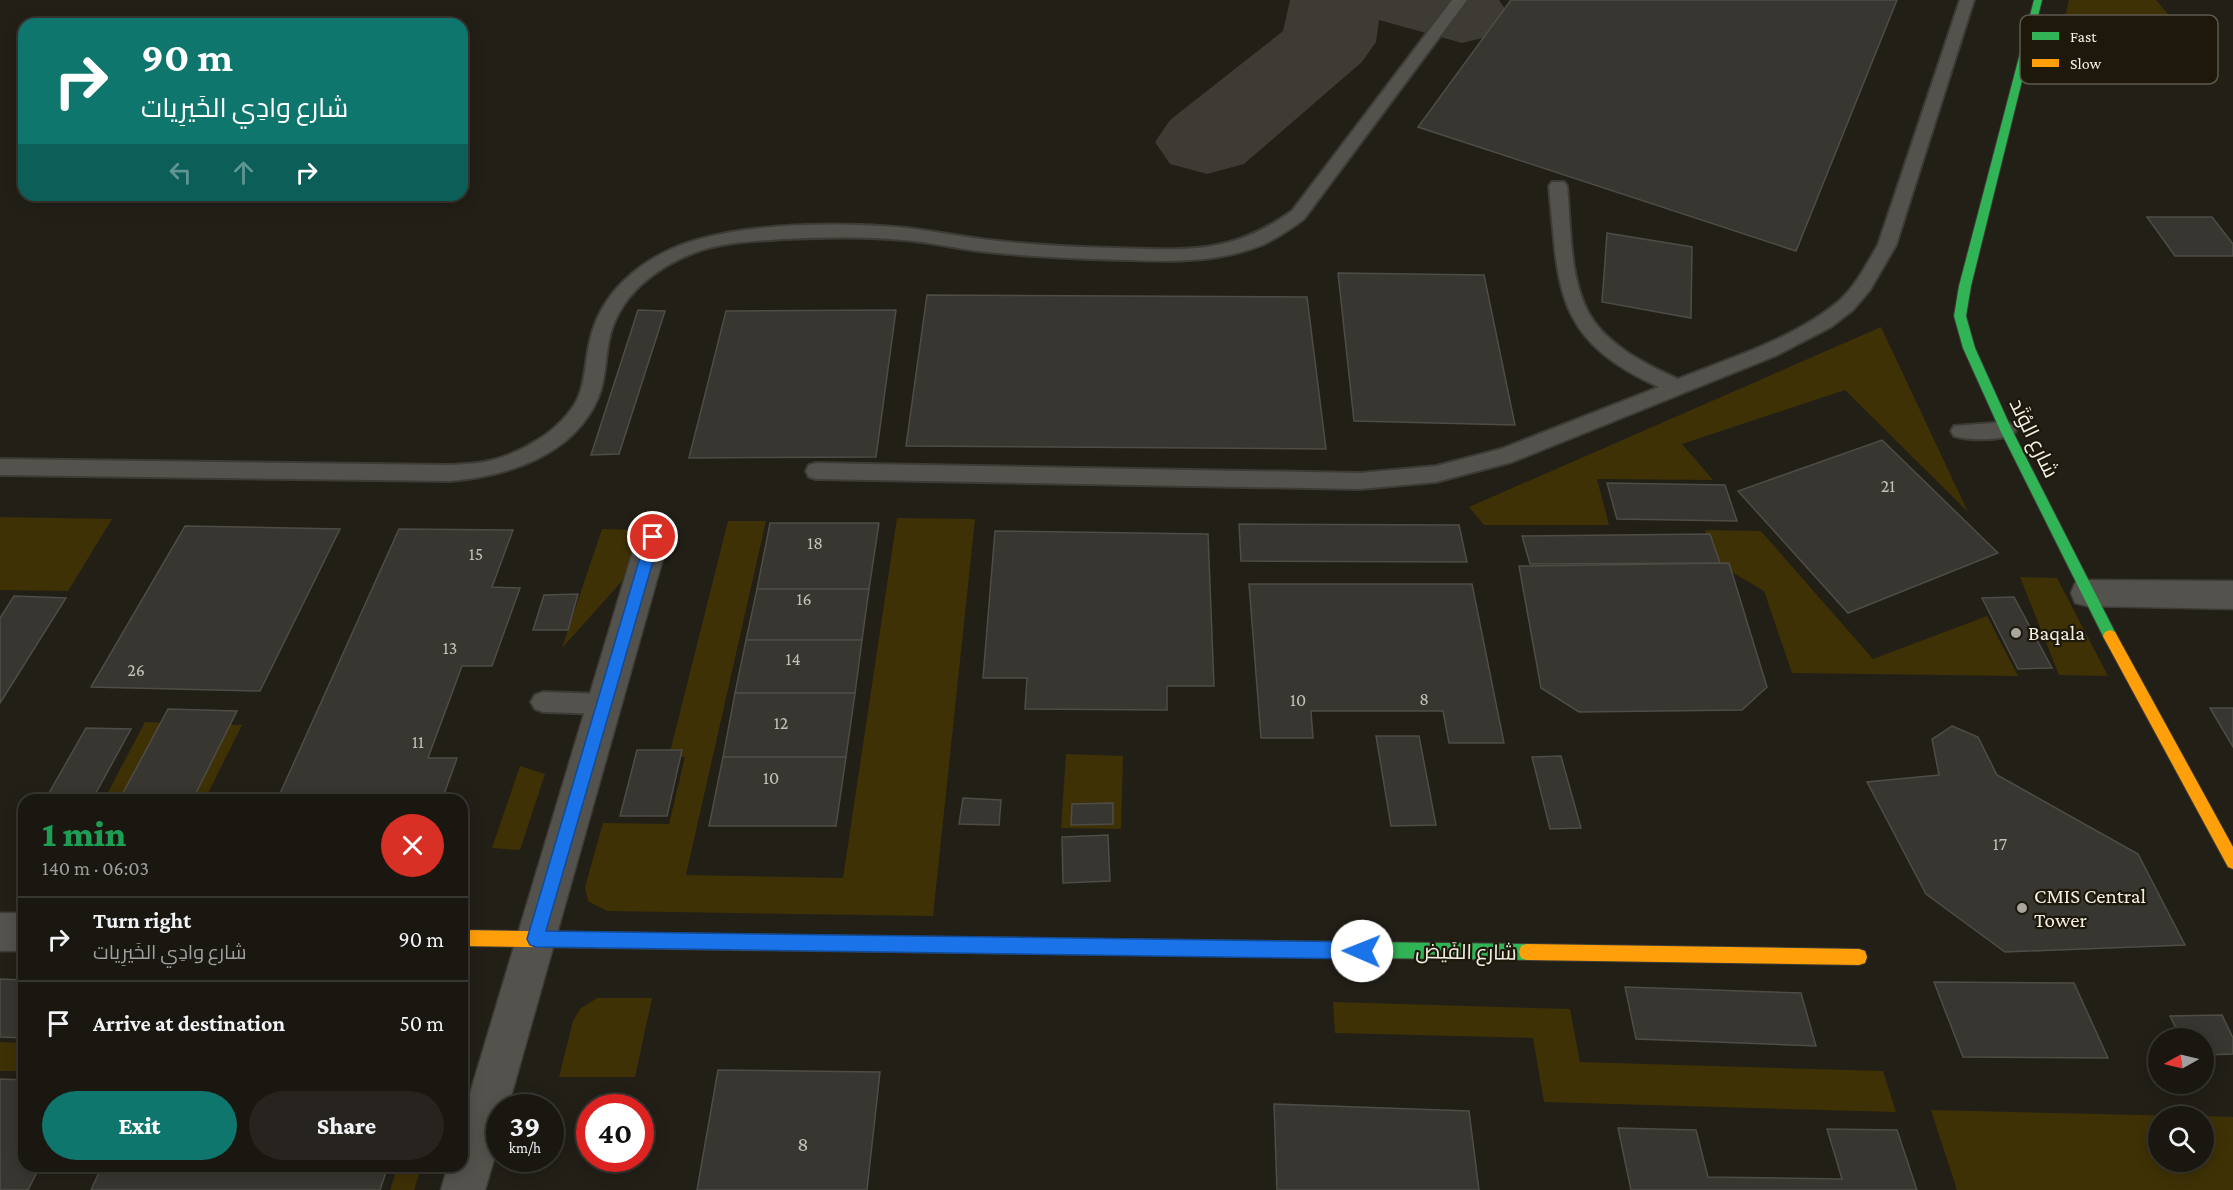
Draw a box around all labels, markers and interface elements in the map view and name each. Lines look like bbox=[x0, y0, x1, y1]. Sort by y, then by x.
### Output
legend bbox=[2020, 15, 2218, 84]
text: Fast bbox=[2070, 28, 2097, 45]
text: 90 m bbox=[141, 33, 233, 80]
icon: right bbox=[42, 42, 120, 120]
text: Slow bbox=[2070, 55, 2102, 72]
text: شارع وادِي الخَيرِيات bbox=[141, 93, 348, 123]
icon: left bbox=[164, 156, 197, 189]
icon: ahead bbox=[227, 156, 260, 189]
icon: right bbox=[290, 156, 323, 189]
street label: شارع الوُتَد bbox=[2003, 395, 2063, 482]
house number: 21 bbox=[1881, 476, 1895, 496]
pin bbox=[627, 511, 678, 562]
icon: arrive bbox=[636, 520, 669, 553]
house number: 18 bbox=[807, 533, 823, 553]
house number: 15 bbox=[469, 544, 483, 564]
house number: 16 bbox=[796, 589, 812, 609]
place label: Baqala bbox=[2028, 621, 2085, 645]
marker: Baqala bbox=[2009, 626, 2023, 640]
house number: 13 bbox=[443, 638, 457, 658]
house number: 14 bbox=[785, 649, 801, 669]
house number: 26 bbox=[127, 660, 145, 680]
house number: 8 bbox=[1419, 689, 1429, 709]
house number: 10 bbox=[1290, 690, 1306, 710]
house number: 12 bbox=[774, 713, 788, 733]
house number: 11 bbox=[412, 732, 424, 752]
house number: 10 bbox=[763, 768, 779, 788]
text: 1 min bbox=[42, 814, 126, 854]
button: close bbox=[381, 814, 444, 877]
house number: 17 bbox=[1993, 834, 2007, 854]
text: 140 m · 06:03 bbox=[42, 857, 149, 879]
place label: CMIS Central Tower bbox=[2034, 884, 2146, 932]
marker: CMIS Central Tower bbox=[2015, 901, 2029, 915]
text: Turn right bbox=[93, 908, 191, 933]
position arrow bbox=[1330, 919, 1394, 983]
icon: right bbox=[42, 923, 75, 956]
text: 90 m bbox=[399, 927, 444, 952]
street label: شارع الفَيض bbox=[1415, 939, 1517, 967]
text: شارع وادِي الخَيرِيات bbox=[93, 941, 247, 963]
icon: arrive bbox=[42, 1007, 75, 1040]
text: Arrive at destination bbox=[93, 1011, 285, 1036]
text: 50 m bbox=[399, 1011, 444, 1036]
north arrow bbox=[2148, 1028, 2214, 1094]
map controls bbox=[2148, 1028, 2214, 1172]
button: Exit bbox=[42, 1091, 237, 1160]
button: Share bbox=[249, 1091, 444, 1160]
speed limit sign: 40 bbox=[576, 1094, 654, 1172]
button: search bbox=[2148, 1106, 2214, 1172]
text: 39 bbox=[509, 1109, 541, 1142]
house number: 8 bbox=[797, 1132, 809, 1156]
text: km/h bbox=[509, 1140, 541, 1156]

